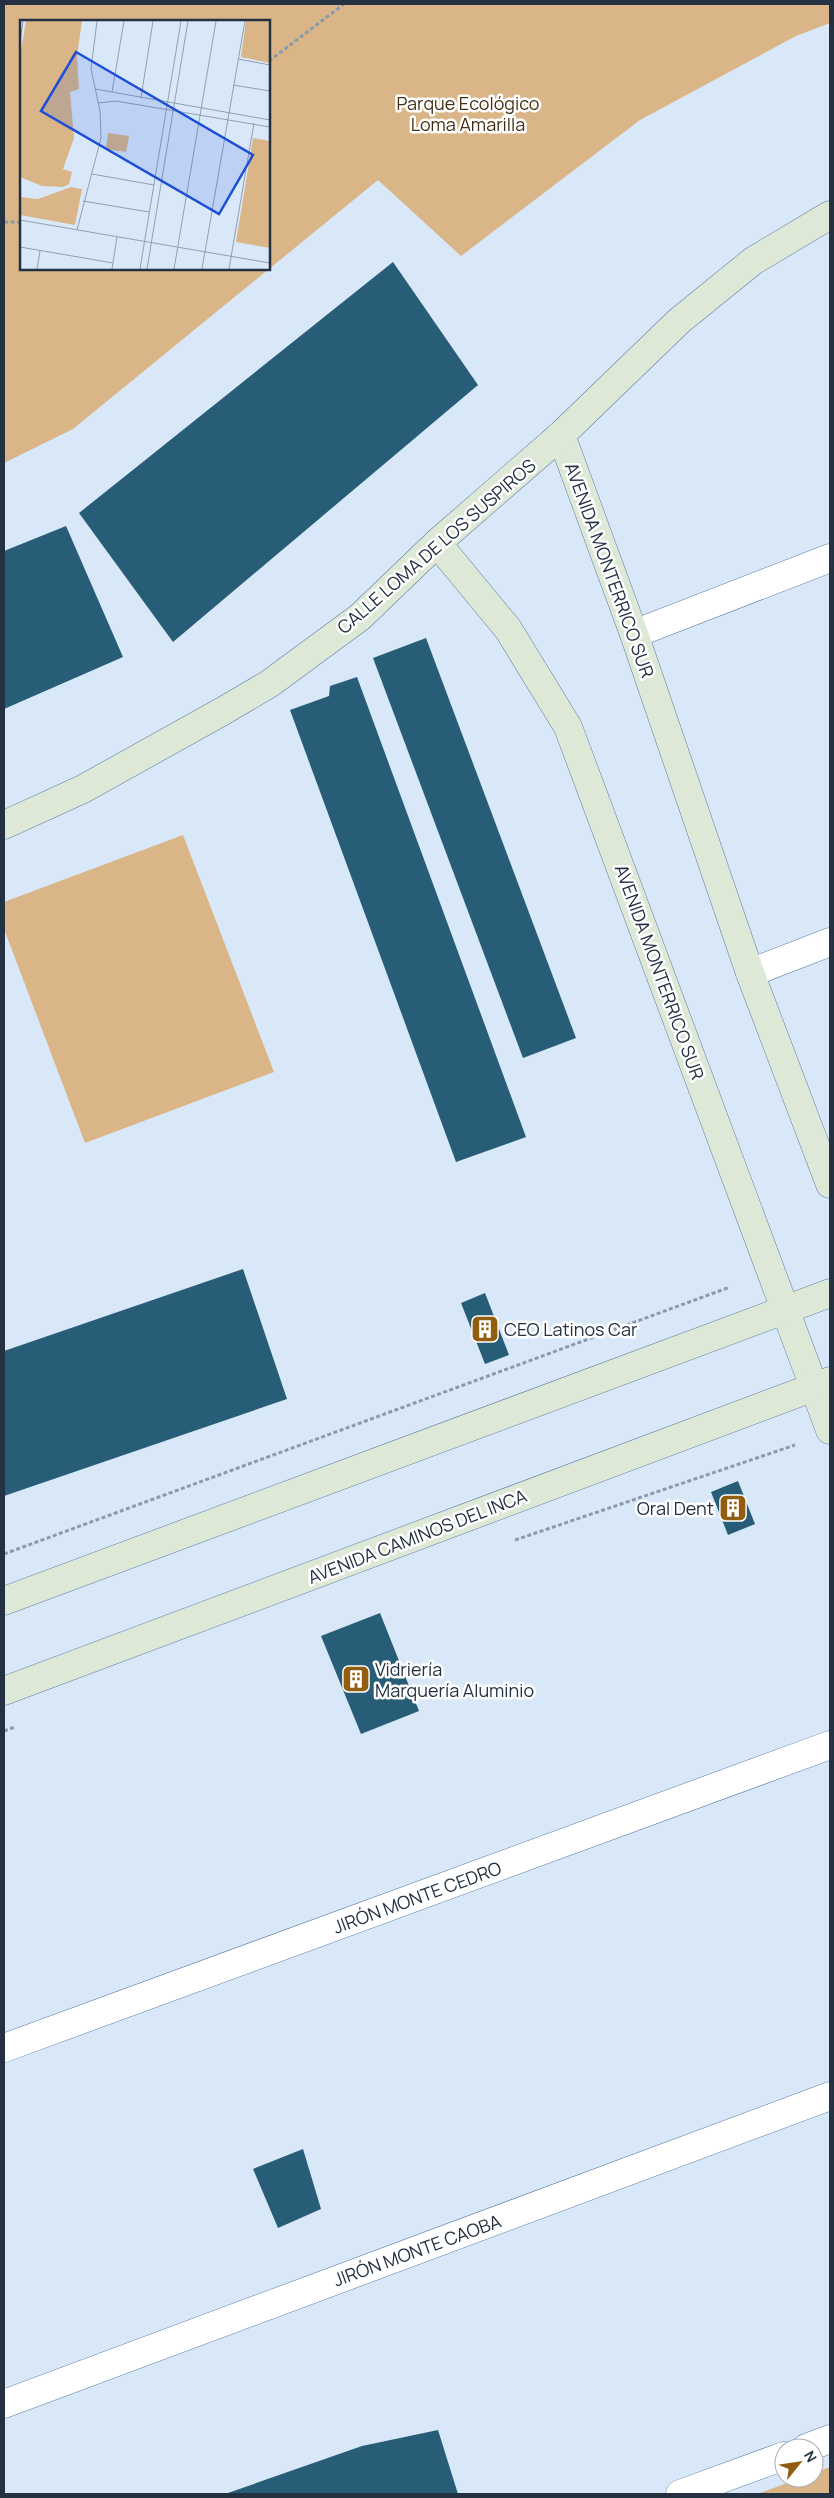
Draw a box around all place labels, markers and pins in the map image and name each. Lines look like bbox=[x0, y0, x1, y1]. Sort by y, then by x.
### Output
building icon: CEO Latinos Car bbox=[470, 1314, 500, 1344]
place label: CEO Latinos Car bbox=[504, 1317, 638, 1341]
building icon: Oral Dent bbox=[718, 1493, 748, 1523]
place label: Oral Dent bbox=[637, 1496, 714, 1520]
place label: Vidriería Marquería Aluminio bbox=[375, 1657, 534, 1702]
building icon: Vidriería Marquería Aluminio bbox=[341, 1664, 371, 1694]

